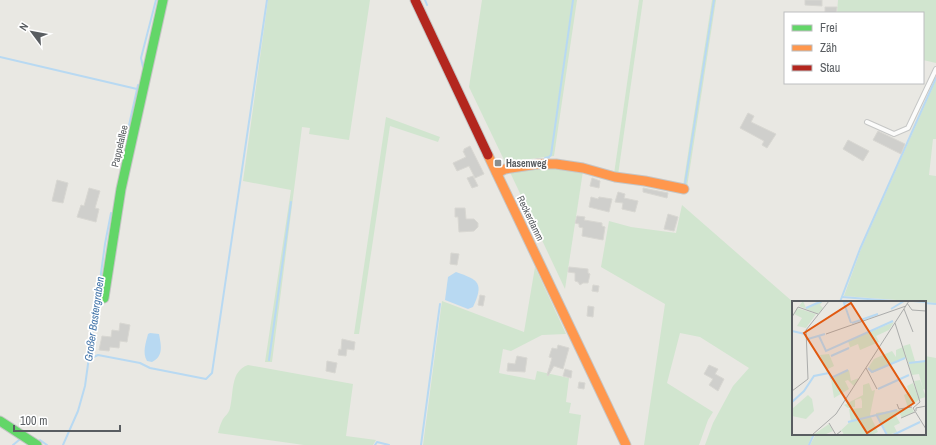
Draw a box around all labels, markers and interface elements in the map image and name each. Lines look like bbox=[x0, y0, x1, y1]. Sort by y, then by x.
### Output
north arrow bbox=[12, 12, 52, 52]
legend bbox=[784, 12, 924, 84]
text: N bbox=[16, 20, 31, 33]
text: Frei bbox=[820, 20, 838, 36]
text: Zäh bbox=[820, 40, 837, 56]
text: Stau bbox=[820, 60, 840, 76]
street label: Pappelallee bbox=[108, 123, 131, 168]
place label: Hasenweg bbox=[506, 157, 547, 170]
marker: Hasenweg bbox=[493, 158, 503, 168]
street label: Reckerdamm bbox=[514, 193, 547, 243]
water label: Großer Bastergraben bbox=[81, 276, 107, 362]
inset map bbox=[792, 301, 926, 435]
scale bar bbox=[14, 407, 120, 433]
text: 100 m bbox=[20, 413, 47, 429]

